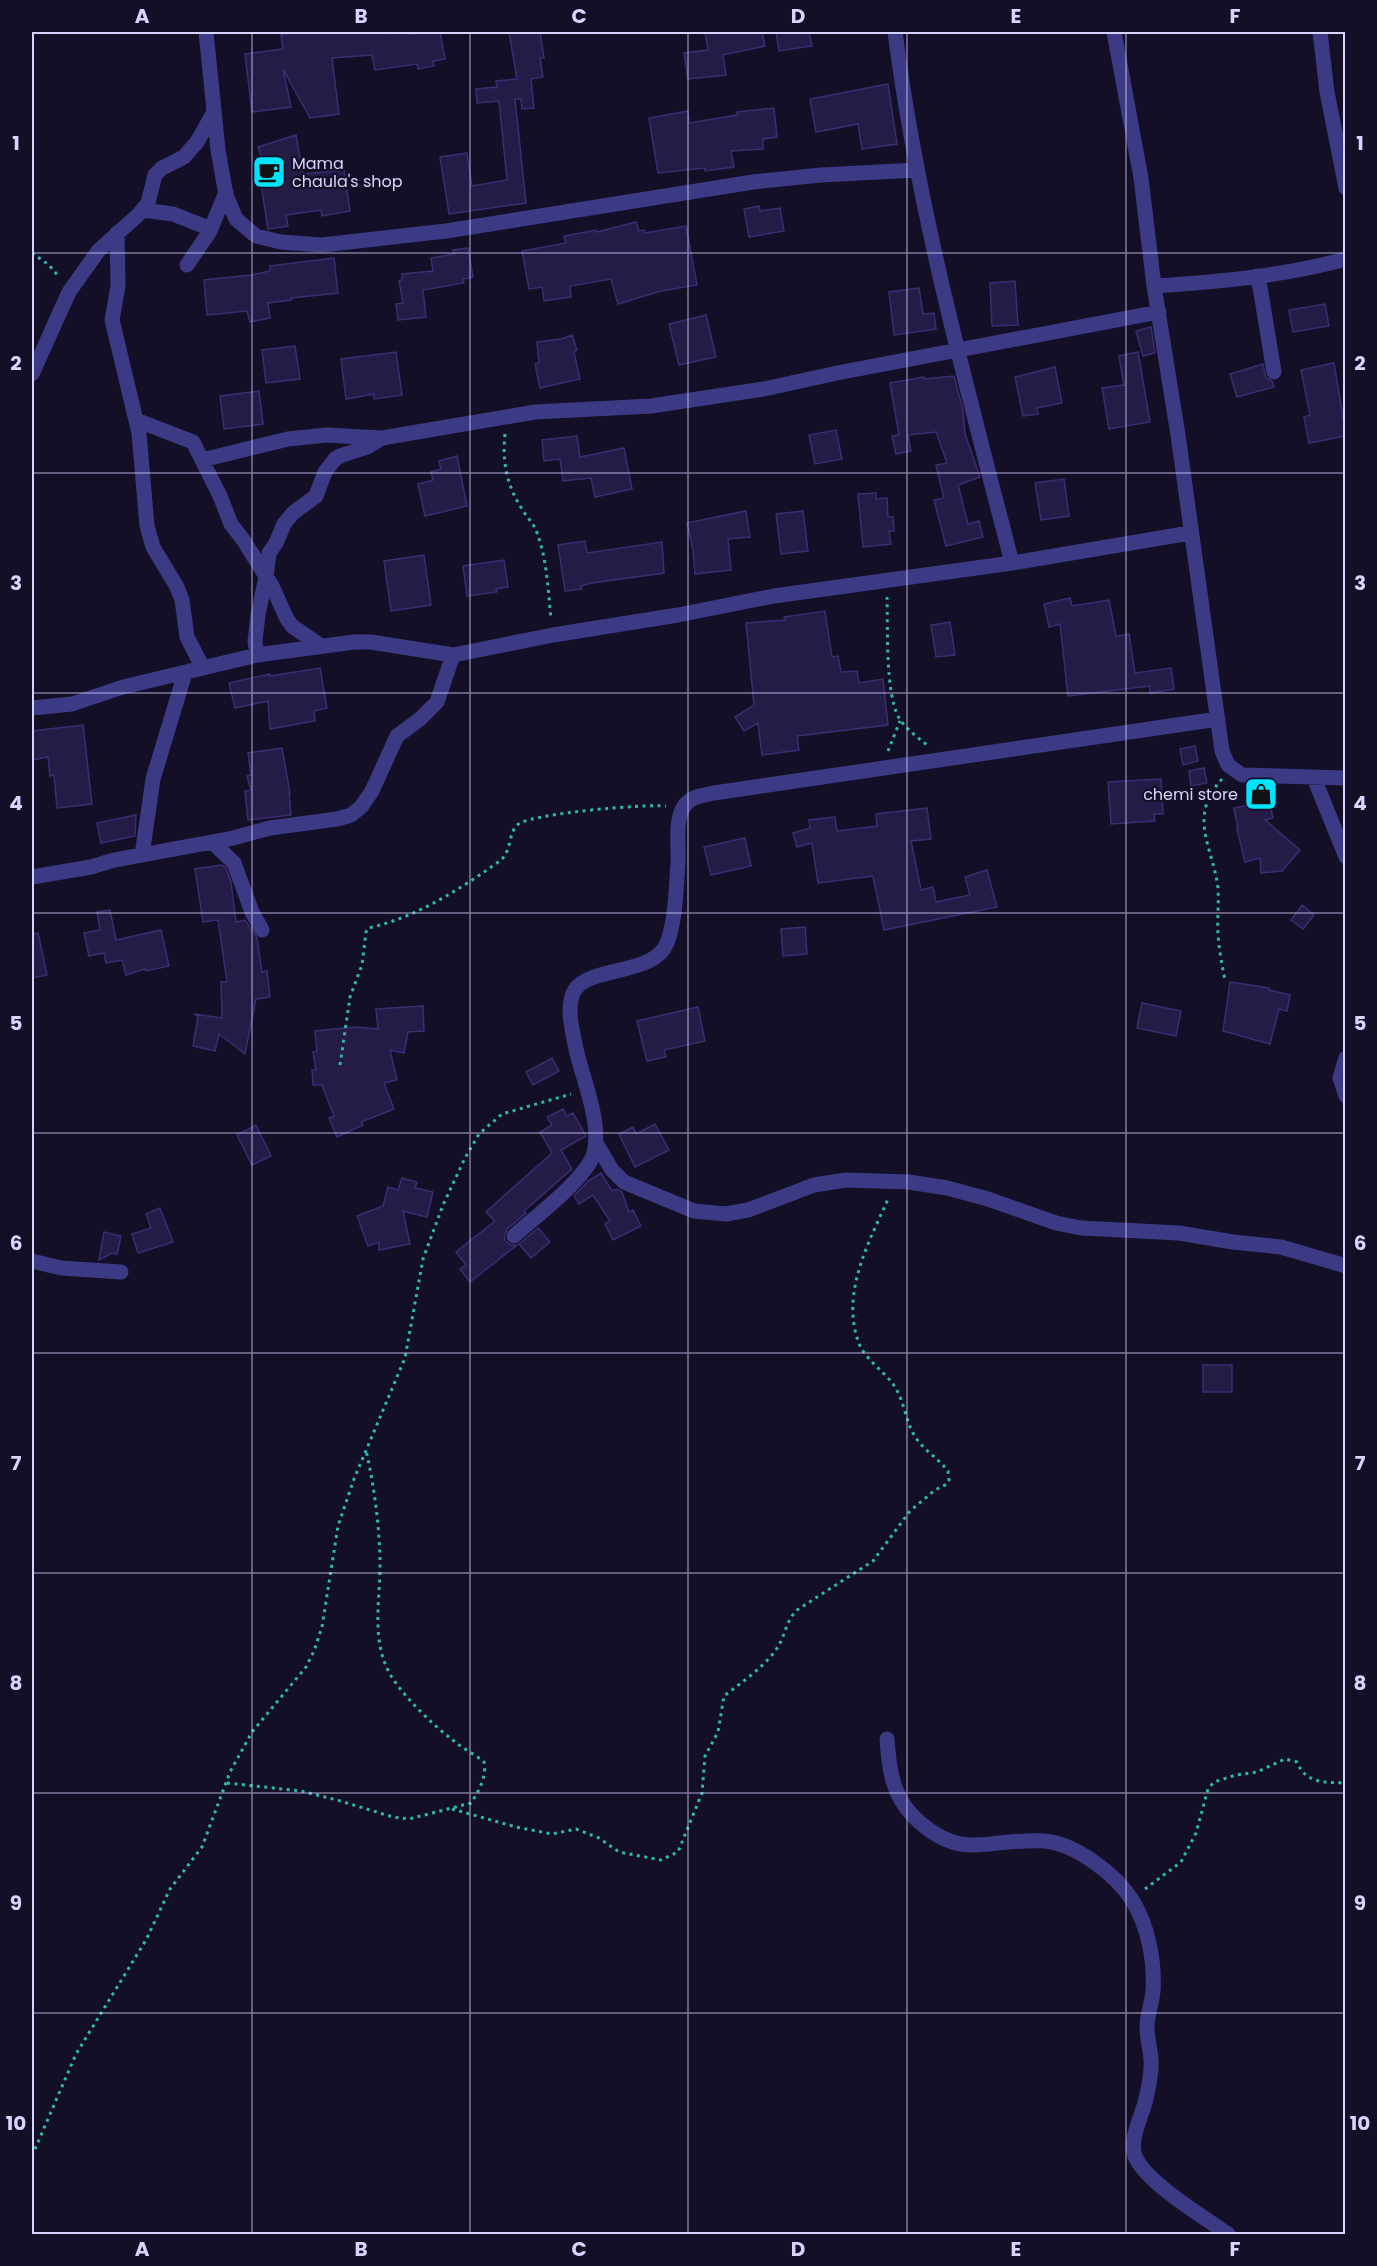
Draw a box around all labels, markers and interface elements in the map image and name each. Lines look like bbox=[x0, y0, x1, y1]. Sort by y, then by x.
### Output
text: A bbox=[135, 2, 150, 30]
text: B bbox=[354, 2, 368, 30]
text: C bbox=[571, 2, 587, 30]
text: D bbox=[791, 2, 805, 30]
text: E bbox=[1011, 2, 1021, 30]
text: F bbox=[1230, 2, 1241, 30]
text: 1 bbox=[12, 129, 20, 157]
text: 1 bbox=[1356, 129, 1364, 157]
place label: Mama chaula's shop bbox=[292, 152, 403, 193]
cafe icon: Mama chaula's shop bbox=[251, 154, 287, 190]
text: 2 bbox=[10, 349, 22, 377]
text: 2 bbox=[1354, 349, 1366, 377]
text: 3 bbox=[10, 569, 22, 597]
text: 3 bbox=[1354, 569, 1366, 597]
shop icon: chemi store bbox=[1243, 776, 1279, 812]
place label: chemi store bbox=[1143, 783, 1238, 806]
text: 4 bbox=[9, 789, 23, 817]
text: 4 bbox=[1353, 789, 1367, 817]
text: 5 bbox=[10, 1009, 23, 1037]
text: 5 bbox=[1354, 1009, 1367, 1037]
text: 6 bbox=[10, 1229, 22, 1257]
text: 6 bbox=[1354, 1229, 1366, 1257]
text: 7 bbox=[11, 1449, 22, 1477]
text: 7 bbox=[1355, 1449, 1366, 1477]
text: 8 bbox=[10, 1669, 22, 1697]
text: 8 bbox=[1354, 1669, 1366, 1697]
text: 9 bbox=[10, 1889, 22, 1917]
text: 9 bbox=[1354, 1889, 1366, 1917]
text: 10 bbox=[6, 2109, 26, 2137]
text: 10 bbox=[1350, 2109, 1370, 2137]
text: A bbox=[135, 2235, 150, 2263]
text: B bbox=[354, 2235, 368, 2263]
text: C bbox=[571, 2235, 587, 2263]
text: D bbox=[791, 2235, 805, 2263]
text: E bbox=[1011, 2235, 1021, 2263]
text: F bbox=[1230, 2235, 1241, 2263]

